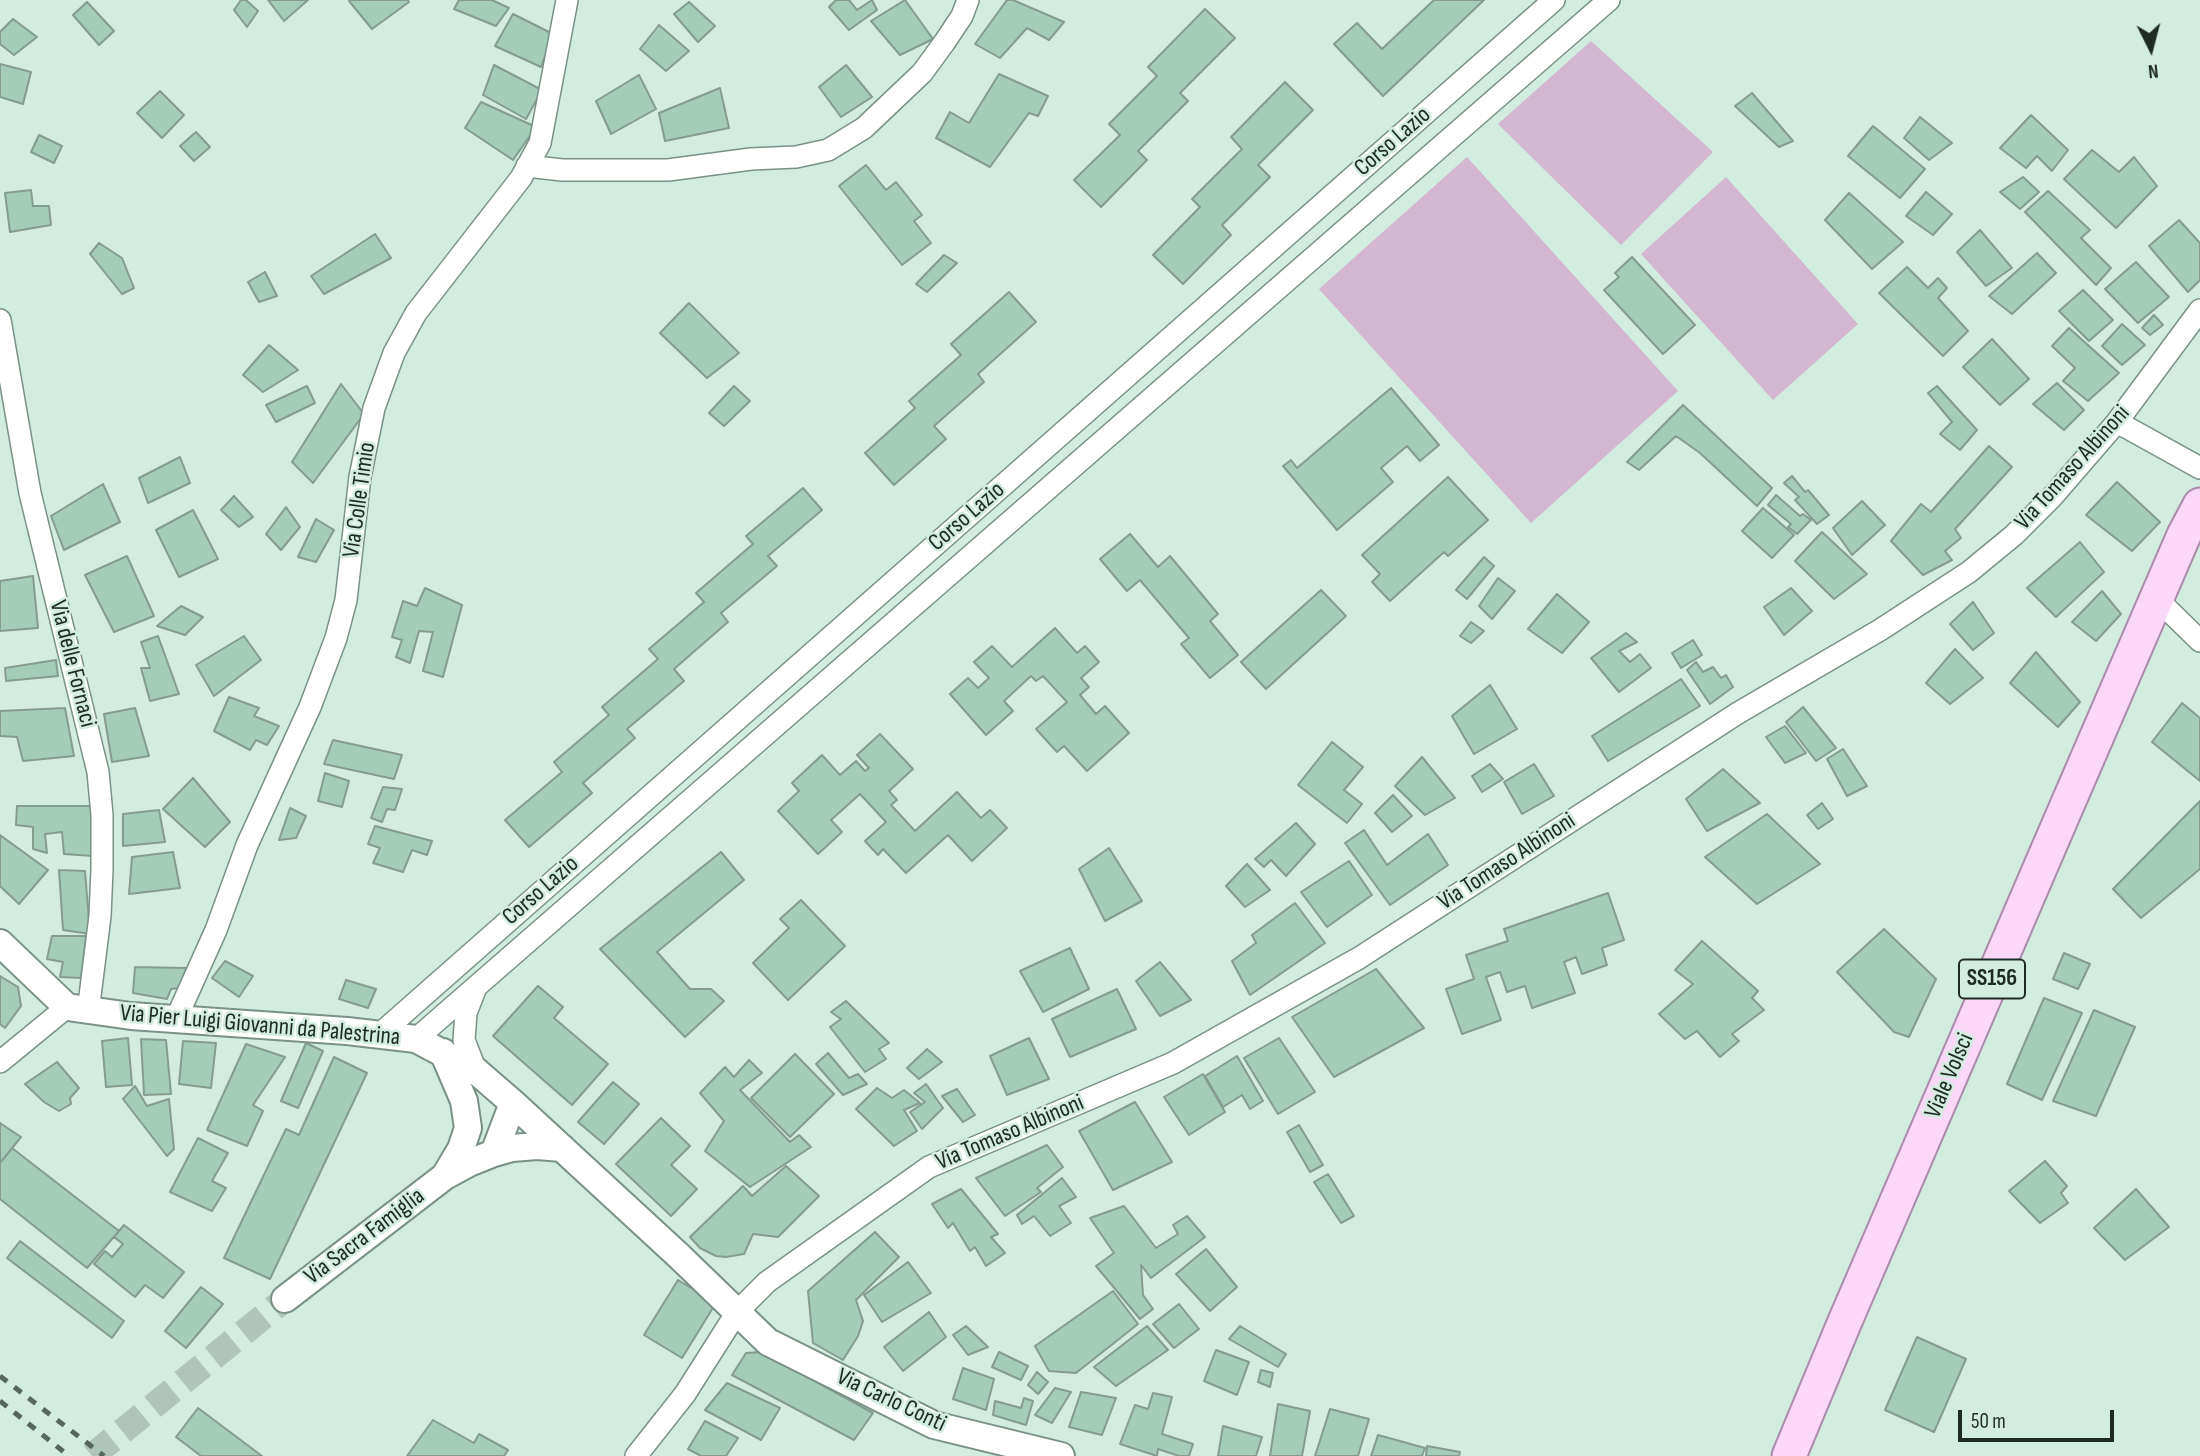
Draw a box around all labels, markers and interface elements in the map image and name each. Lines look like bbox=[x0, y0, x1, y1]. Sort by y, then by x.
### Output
north arrow bbox=[2116, 14, 2186, 84]
text: N bbox=[2147, 58, 2159, 82]
street label: Corso Lazio bbox=[1349, 101, 1437, 183]
street label: Via Tomaso Albinoni bbox=[2009, 400, 2137, 536]
street label: Via Colle Timio bbox=[338, 440, 382, 560]
street label: Corso Lazio bbox=[923, 476, 1011, 558]
street label: Via delle Fornaci bbox=[42, 598, 102, 730]
street label: Via Tomaso Albinoni bbox=[1433, 807, 1581, 917]
street label: Corso Lazio bbox=[497, 850, 585, 932]
road number: SS156 bbox=[1959, 960, 2025, 998]
street label: Via Pier Luigi Giovanni da Palestrina bbox=[119, 999, 401, 1053]
street label: Viale Volsci bbox=[1919, 1029, 1981, 1123]
street label: Via Tomaso Albinoni bbox=[932, 1089, 1088, 1177]
street label: Via Sacra Famiglia bbox=[299, 1183, 431, 1291]
street label: Via Carlo Conti bbox=[832, 1363, 950, 1439]
scale bar bbox=[1962, 1396, 2118, 1440]
text: 50 m bbox=[1971, 1409, 2006, 1434]

